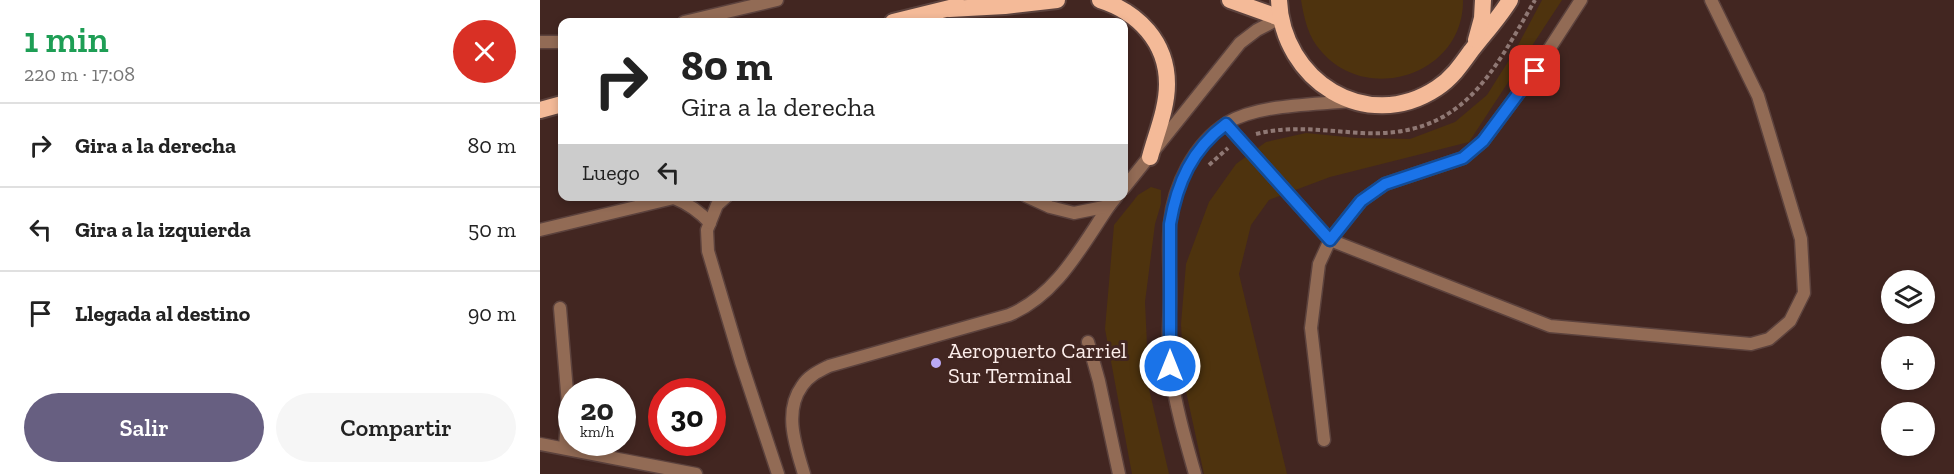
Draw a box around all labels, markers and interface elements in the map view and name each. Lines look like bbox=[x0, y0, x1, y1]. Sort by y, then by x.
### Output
text: 1 min bbox=[24, 18, 109, 61]
button: close bbox=[453, 20, 516, 83]
text: 80 m bbox=[681, 40, 772, 91]
icon: right bbox=[582, 42, 660, 120]
pin bbox=[1509, 45, 1560, 96]
icon: arrive bbox=[1518, 54, 1551, 87]
text: 220 m · 17:08 bbox=[24, 62, 135, 86]
text: Gira a la derecha bbox=[681, 91, 875, 123]
icon: right bbox=[24, 129, 57, 162]
text: Gira a la derecha bbox=[75, 132, 236, 159]
text: 80 m bbox=[468, 132, 516, 159]
icon: left bbox=[652, 156, 685, 189]
text: Luego bbox=[582, 159, 640, 186]
icon: left bbox=[24, 213, 57, 246]
text: Gira a la izquierda bbox=[75, 216, 251, 243]
text: 50 m bbox=[468, 216, 516, 243]
map controls bbox=[1881, 270, 1935, 456]
button: layers bbox=[1881, 270, 1935, 324]
icon: arrive bbox=[24, 297, 57, 330]
text: Llegada al destino bbox=[75, 300, 250, 327]
text: 90 m bbox=[468, 300, 516, 327]
position arrow bbox=[1138, 334, 1202, 398]
button: + bbox=[1881, 336, 1935, 390]
place label: Aeropuerto Carriel Sur Terminal bbox=[948, 337, 1127, 389]
marker: Aeropuerto Carriel Sur Terminal bbox=[929, 356, 943, 370]
speed limit sign: 30 bbox=[648, 378, 726, 456]
text: 20 bbox=[580, 392, 614, 428]
button: Salir bbox=[24, 393, 264, 462]
button: Compartir bbox=[276, 393, 516, 462]
button: − bbox=[1881, 402, 1935, 456]
text: km/h bbox=[580, 423, 614, 441]

